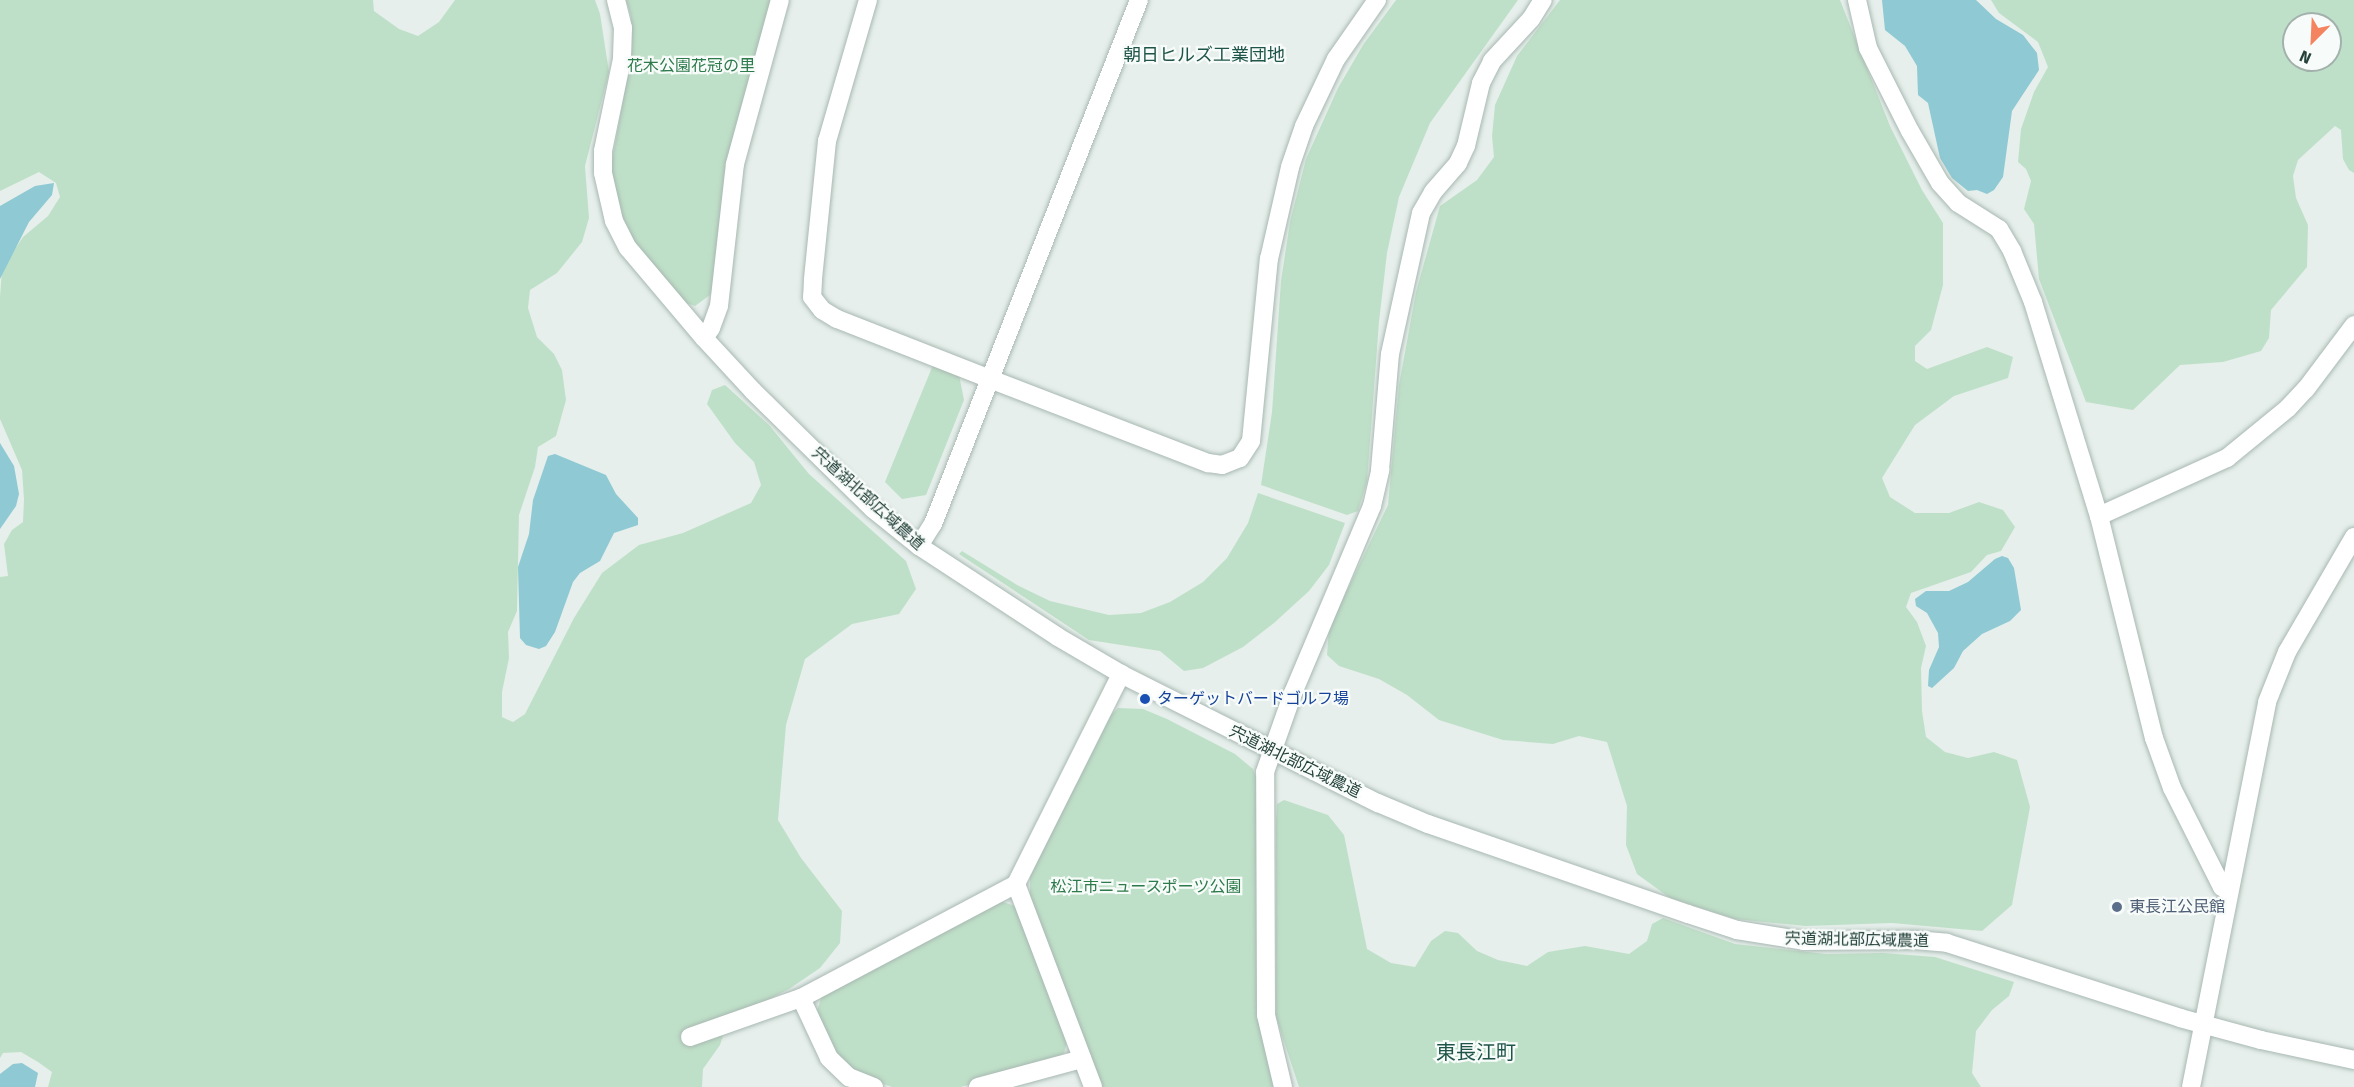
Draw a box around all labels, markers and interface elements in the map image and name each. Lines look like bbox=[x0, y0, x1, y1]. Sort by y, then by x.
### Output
north arrow bbox=[2282, 12, 2342, 72]
district label: 朝日ヒルズ工業団地 bbox=[1123, 44, 1285, 66]
text: N bbox=[2297, 46, 2314, 68]
park label: 花木公園花冠の里 bbox=[627, 56, 755, 76]
street label: 宍道湖北部広域農道 bbox=[808, 444, 928, 554]
place label: ターゲットバードゴルフ場 bbox=[1157, 689, 1349, 709]
marker: ターゲットバードゴルフ場 bbox=[1138, 692, 1152, 706]
street label: 宍道湖北部広域農道 bbox=[1226, 722, 1364, 802]
park label: 松江市ニュースポーツ公園 bbox=[1050, 877, 1242, 897]
place label: 東長江公民館 bbox=[2129, 897, 2225, 917]
marker: 東長江公民館 bbox=[2110, 900, 2124, 914]
street label: 宍道湖北部広域農道 bbox=[1785, 929, 1929, 951]
district label: 東長江町 bbox=[1436, 1040, 1516, 1064]

